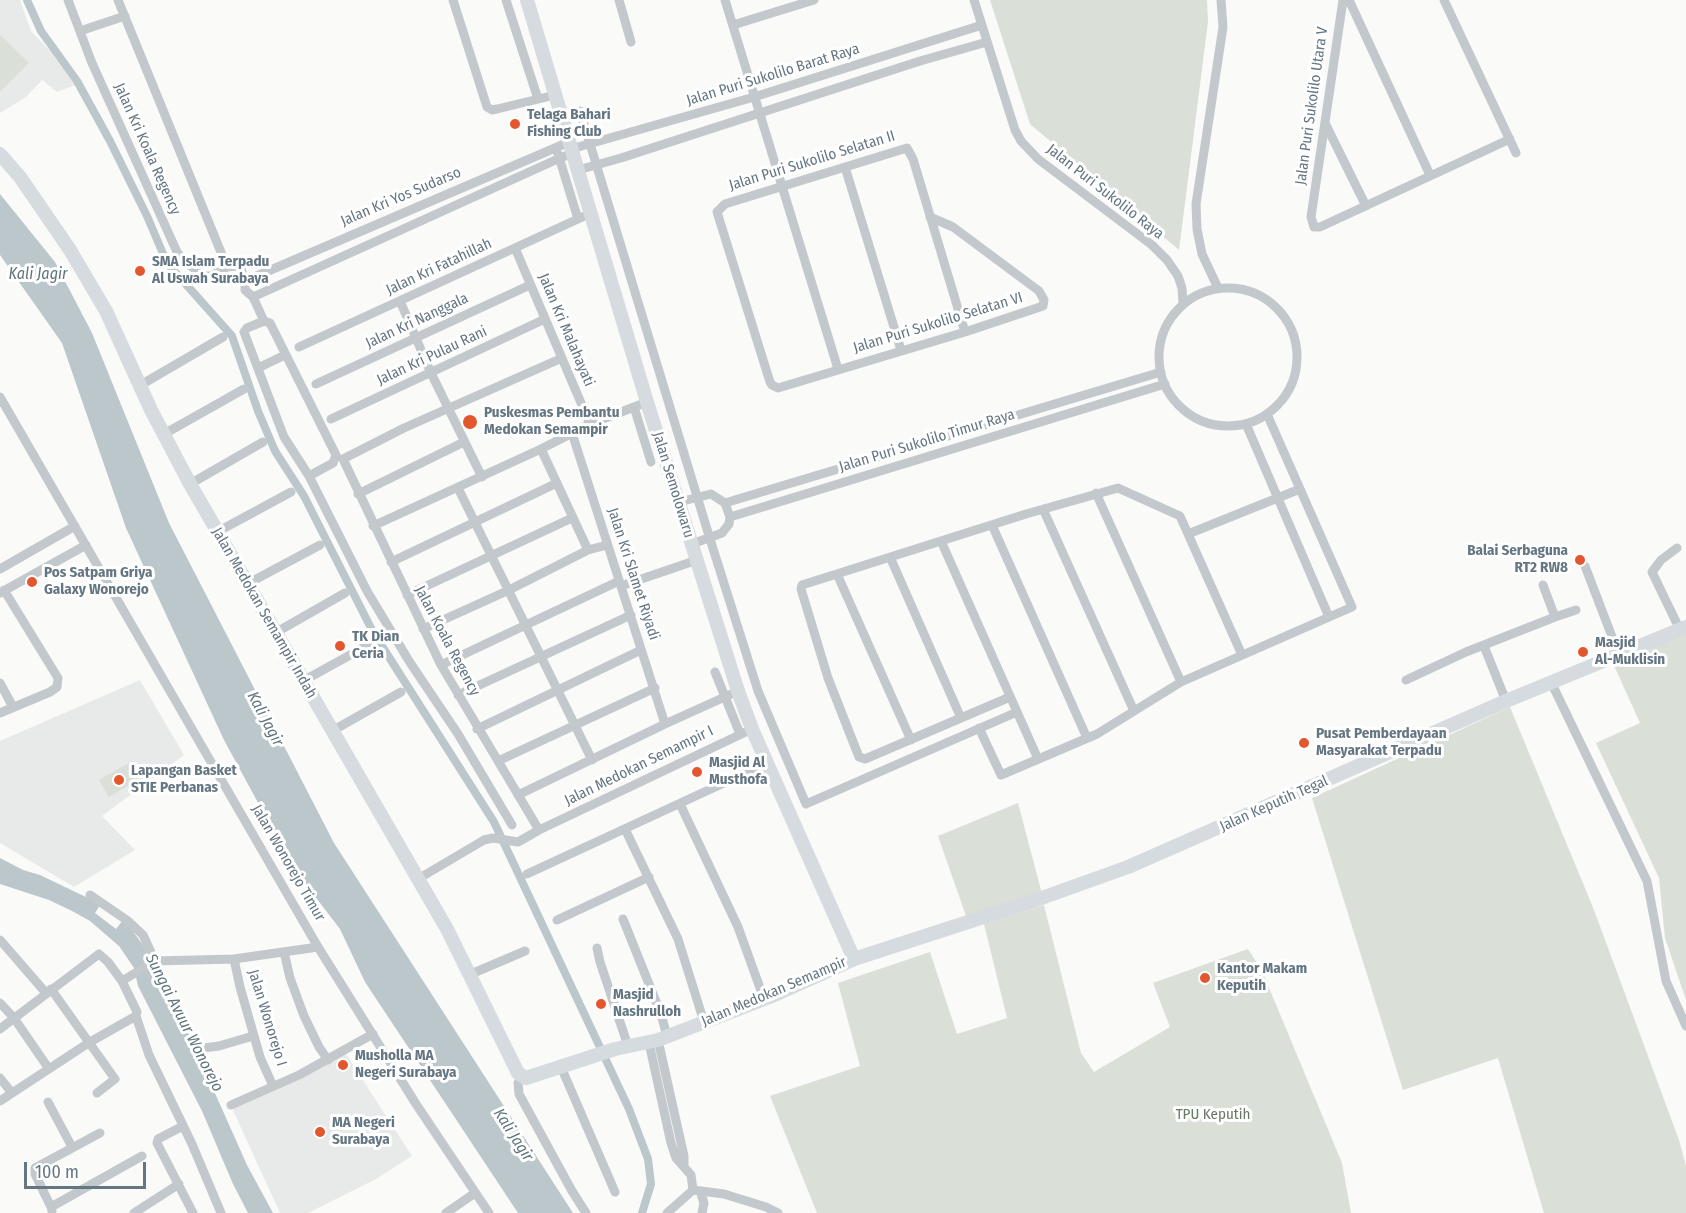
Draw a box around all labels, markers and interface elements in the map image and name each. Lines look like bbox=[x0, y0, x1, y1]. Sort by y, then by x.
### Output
street label: Jalan Puri Sukolilo Utara V bbox=[1292, 26, 1332, 186]
street label: Jalan Puri Sukolilo Barat Raya bbox=[684, 40, 862, 110]
street label: Jalan Kri Koala Regency bbox=[110, 80, 184, 218]
place label: Telaga Bahari Fishing Club bbox=[527, 106, 611, 141]
marker: Telaga Bahari Fishing Club bbox=[508, 117, 522, 131]
street label: Jalan Puri Sukolilo Selatan II bbox=[727, 127, 897, 195]
street label: Jalan Puri Sukolilo Raya bbox=[1043, 141, 1167, 243]
street label: Jalan Kri Yos Sudarso bbox=[338, 164, 464, 230]
street label: Jalan Kri Fatahillah bbox=[383, 235, 495, 299]
place label: SMA Islam Terpadu Al Uswah Surabaya bbox=[152, 253, 269, 288]
marker: SMA Islam Terpadu Al Uswah Surabaya bbox=[133, 264, 147, 278]
water label: Kali Jagir bbox=[8, 265, 68, 285]
street label: Jalan Kri Malahayati bbox=[534, 271, 598, 389]
street label: Jalan Kri Nanggala bbox=[363, 289, 471, 353]
street label: Jalan Puri Sukolilo Selatan VI bbox=[851, 289, 1025, 357]
street label: Jalan Kri Pulau Rani bbox=[374, 323, 490, 389]
place label: Puskesmas Pembantu Medokan Semampir bbox=[484, 404, 619, 439]
street label: Jalan Puri Sukolilo Timur Raya bbox=[837, 406, 1017, 476]
marker: Puskesmas Pembantu Medokan Semampir bbox=[461, 413, 479, 431]
street label: Jalan Semolowaru bbox=[648, 430, 698, 540]
street label: Jalan Kri Slamet Riyadi bbox=[603, 506, 663, 642]
street label: Jalan Medokan Semampir Indah bbox=[208, 524, 320, 702]
place label: Balai Serbaguna RT2 RW8 bbox=[1467, 542, 1568, 577]
marker: Balai Serbaguna RT2 RW8 bbox=[1573, 553, 1587, 567]
place label: Pos Satpam Griya Galaxy Wonorejo bbox=[44, 564, 153, 599]
marker: Pos Satpam Griya Galaxy Wonorejo bbox=[25, 575, 39, 589]
street label: Jalan Koala Regency bbox=[410, 583, 484, 699]
place label: TK Dian Ceria bbox=[352, 628, 399, 663]
place label: Masjid Al-Muklisin bbox=[1595, 634, 1665, 669]
marker: TK Dian Ceria bbox=[333, 639, 347, 653]
marker: Masjid Al-Muklisin bbox=[1576, 645, 1590, 659]
water label: Kali Jagir bbox=[243, 688, 287, 750]
street label: Jalan Medokan Semampir I bbox=[562, 722, 716, 810]
place label: Pusat Pemberdayaan Masyarakat Terpadu bbox=[1316, 725, 1447, 760]
marker: Pusat Pemberdayaan Masyarakat Terpadu bbox=[1297, 736, 1311, 750]
place label: Masjid Al Musthofa bbox=[709, 754, 767, 789]
place label: Lapangan Basket STIE Perbanas bbox=[131, 762, 237, 797]
marker: Masjid Al Musthofa bbox=[690, 765, 704, 779]
street label: Jalan Keputih Tegal bbox=[1217, 772, 1331, 836]
marker: Lapangan Basket STIE Perbanas bbox=[112, 773, 126, 787]
street label: Jalan Wonorejo Timur bbox=[247, 802, 329, 924]
water label: Sungai Avuur Wonorejo bbox=[141, 951, 227, 1095]
street label: Jalan Medokan Semampir bbox=[699, 953, 849, 1031]
place label: Kantor Makam Keputih bbox=[1217, 960, 1307, 995]
street label: Jalan Wonorejo I bbox=[244, 968, 290, 1068]
marker: Kantor Makam Keputih bbox=[1198, 971, 1212, 985]
place label: Masjid Nashrulloh bbox=[613, 986, 681, 1021]
marker: Masjid Nashrulloh bbox=[594, 997, 608, 1011]
place label: Musholla MA Negeri Surabaya bbox=[355, 1047, 456, 1082]
marker: Musholla MA Negeri Surabaya bbox=[336, 1058, 350, 1072]
water label: Kali Jagir bbox=[489, 1105, 537, 1165]
park label: TPU Keputih bbox=[1176, 1106, 1250, 1124]
place label: MA Negeri Surabaya bbox=[332, 1114, 395, 1149]
marker: MA Negeri Surabaya bbox=[313, 1125, 327, 1139]
scale bar bbox=[27, 1150, 148, 1188]
text: 100 m bbox=[35, 1161, 79, 1183]

